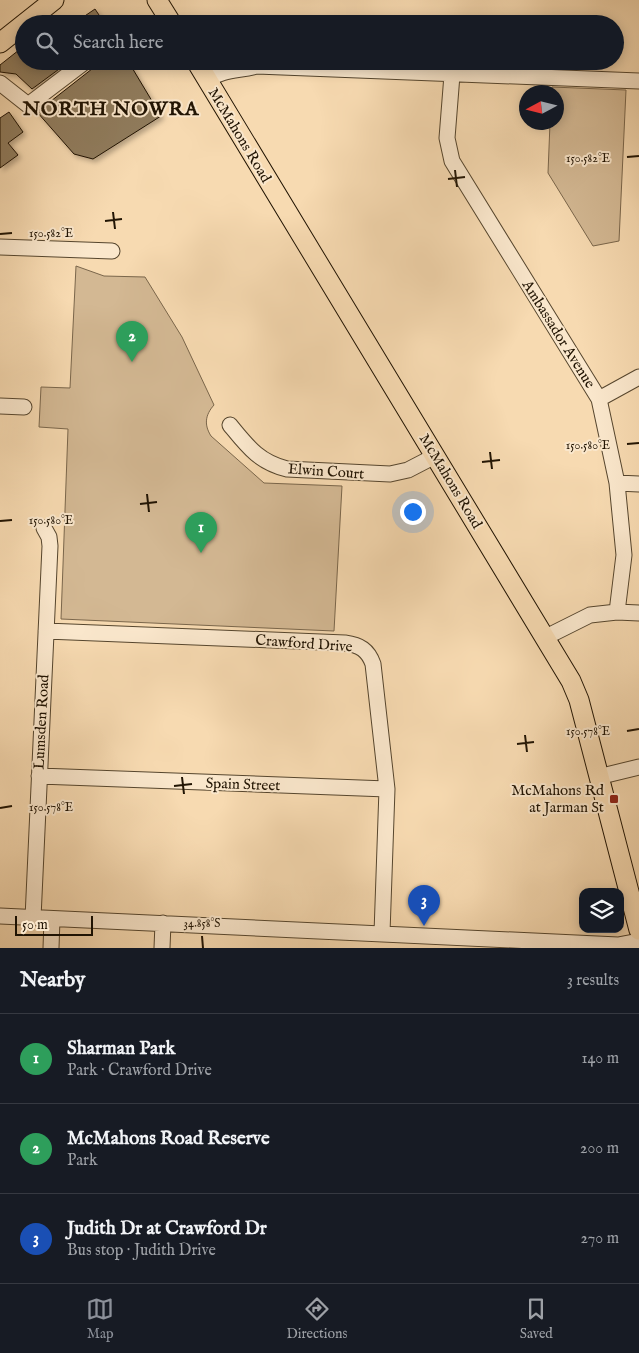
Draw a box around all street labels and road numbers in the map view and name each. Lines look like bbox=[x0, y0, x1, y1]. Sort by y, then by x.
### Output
street label: McMahons Road bbox=[204, 84, 276, 187]
street label: Ambassador Avenue bbox=[517, 276, 600, 392]
street label: McMahons Road bbox=[415, 430, 487, 533]
street label: Elwin Court bbox=[287, 459, 365, 484]
street label: Crawford Drive bbox=[255, 631, 353, 656]
street label: Lumsden Road bbox=[30, 673, 54, 770]
street label: Spain Street bbox=[205, 774, 281, 795]

